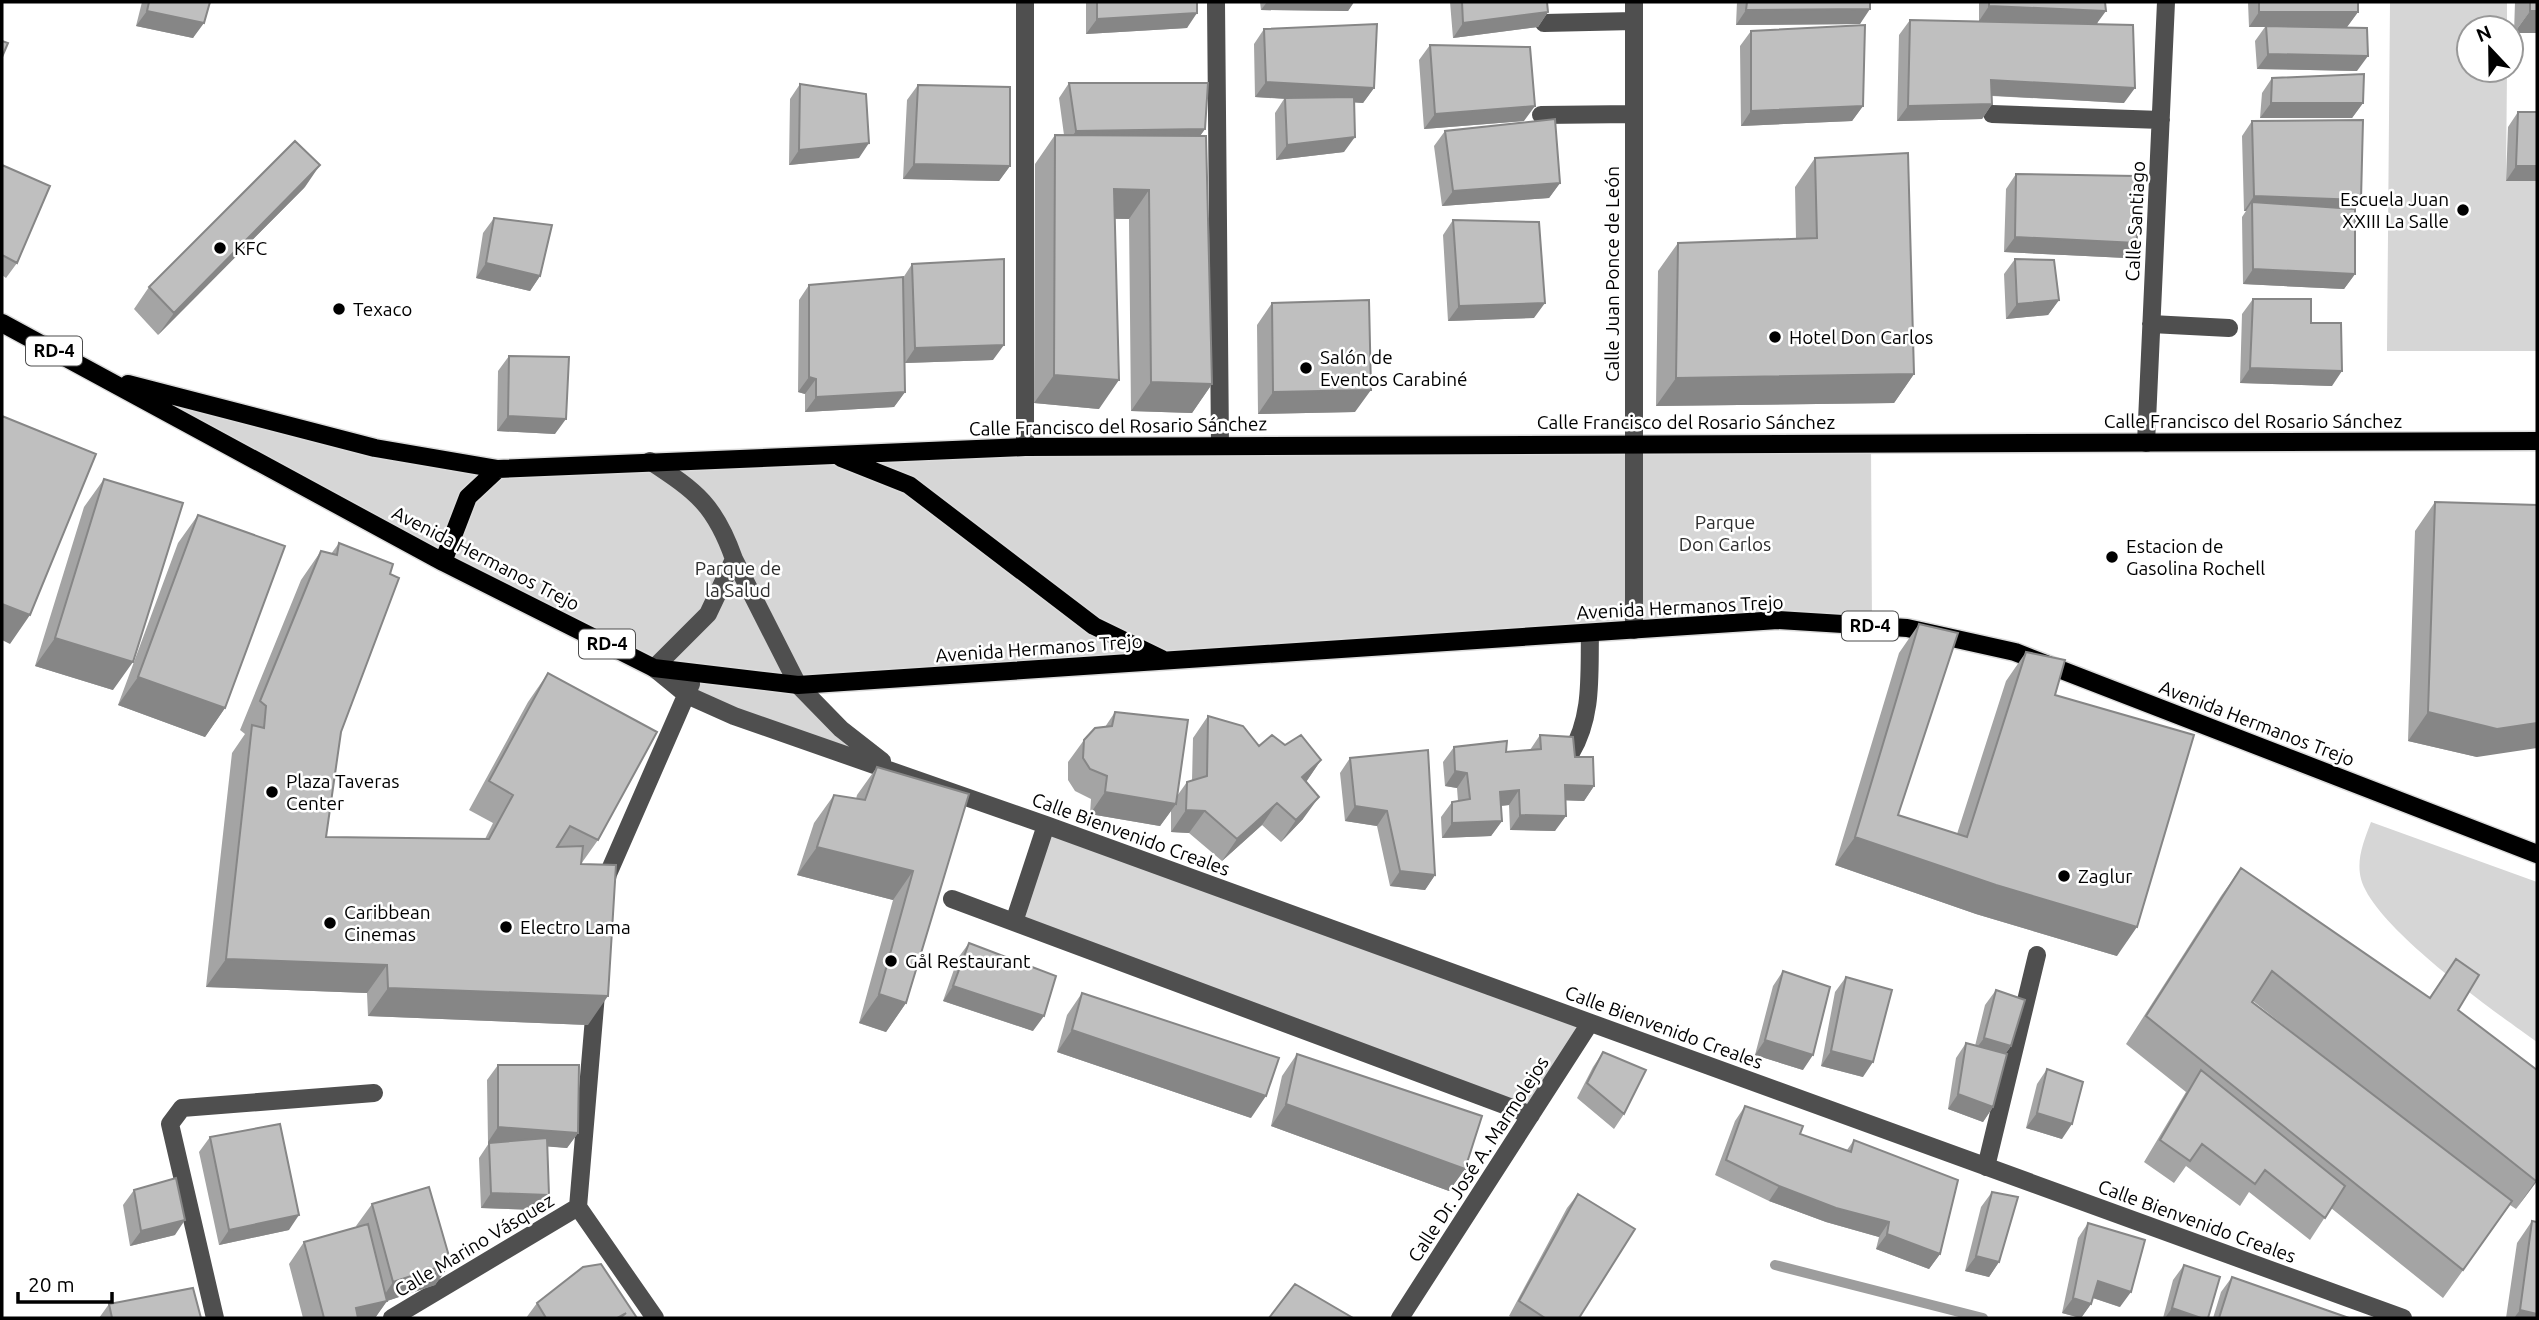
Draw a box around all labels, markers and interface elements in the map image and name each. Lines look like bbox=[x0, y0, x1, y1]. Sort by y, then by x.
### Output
north arrow bbox=[2455, 14, 2525, 84]
text: N bbox=[2473, 20, 2494, 46]
street label: Calle Santiago bbox=[2121, 160, 2149, 282]
street label: Calle Juan Ponce de León bbox=[1601, 166, 1623, 382]
place label: Escuela Juan XXIII La Salle bbox=[2340, 188, 2449, 232]
marker: Escuela Juan XXIII La Salle bbox=[2455, 202, 2471, 218]
place label: KFC bbox=[234, 237, 268, 259]
marker: KFC bbox=[212, 240, 228, 256]
place label: Texaco bbox=[353, 298, 412, 320]
marker: Texaco bbox=[331, 301, 347, 317]
place label: Hotel Don Carlos bbox=[1789, 326, 1933, 348]
marker: Hotel Don Carlos bbox=[1767, 329, 1783, 345]
road number: RD-4 bbox=[26, 337, 82, 366]
place label: Salón de Eventos Carabiné bbox=[1320, 346, 1468, 390]
marker: Salón de Eventos Carabiné bbox=[1298, 360, 1314, 376]
street label: Calle Francisco del Rosario Sánchez bbox=[2104, 410, 2402, 432]
street label: Calle Francisco del Rosario Sánchez bbox=[1537, 411, 1835, 433]
street label: Calle Francisco del Rosario Sánchez bbox=[969, 412, 1268, 440]
street label: Avenida Hermanos Trejo bbox=[389, 501, 583, 615]
park label: Parque Don Carlos bbox=[1679, 511, 1771, 555]
place label: Estacion de Gasolina Rochell bbox=[2126, 535, 2265, 579]
marker: Estacion de Gasolina Rochell bbox=[2104, 549, 2120, 565]
park label: Parque de la Salud bbox=[695, 557, 781, 601]
street label: Avenida Hermanos Trejo bbox=[1576, 591, 1784, 623]
road number: RD-4 bbox=[1842, 612, 1898, 640]
road number: RD-4 bbox=[579, 630, 635, 658]
street label: Avenida Hermanos Trejo bbox=[935, 630, 1143, 666]
street label: Avenida Hermanos Trejo bbox=[2156, 676, 2358, 770]
place label: Plaza Taveras Center bbox=[286, 770, 399, 814]
marker: Plaza Taveras Center bbox=[264, 784, 280, 800]
street label: Calle Bienvenido Creales bbox=[1029, 788, 1233, 880]
place label: Zaglur bbox=[2078, 865, 2133, 887]
marker: Zaglur bbox=[2056, 868, 2072, 884]
place label: Caribbean Cinemas bbox=[344, 901, 431, 945]
marker: Caribbean Cinemas bbox=[322, 915, 338, 931]
place label: Electro Lama bbox=[520, 916, 631, 938]
marker: Electro Lama bbox=[498, 919, 514, 935]
place label: Gål Restaurant bbox=[905, 950, 1031, 972]
marker: Gål Restaurant bbox=[883, 953, 899, 969]
street label: Calle Bienvenido Creales bbox=[1562, 981, 1766, 1073]
street label: Calle Dr. José A. Marmolejos bbox=[1403, 1052, 1553, 1266]
street label: Calle Bienvenido Creales bbox=[2095, 1175, 2299, 1267]
street label: Calle Marino Vásquez bbox=[391, 1189, 558, 1301]
scale bar bbox=[18, 1260, 112, 1304]
text: 20 m bbox=[28, 1272, 75, 1296]

